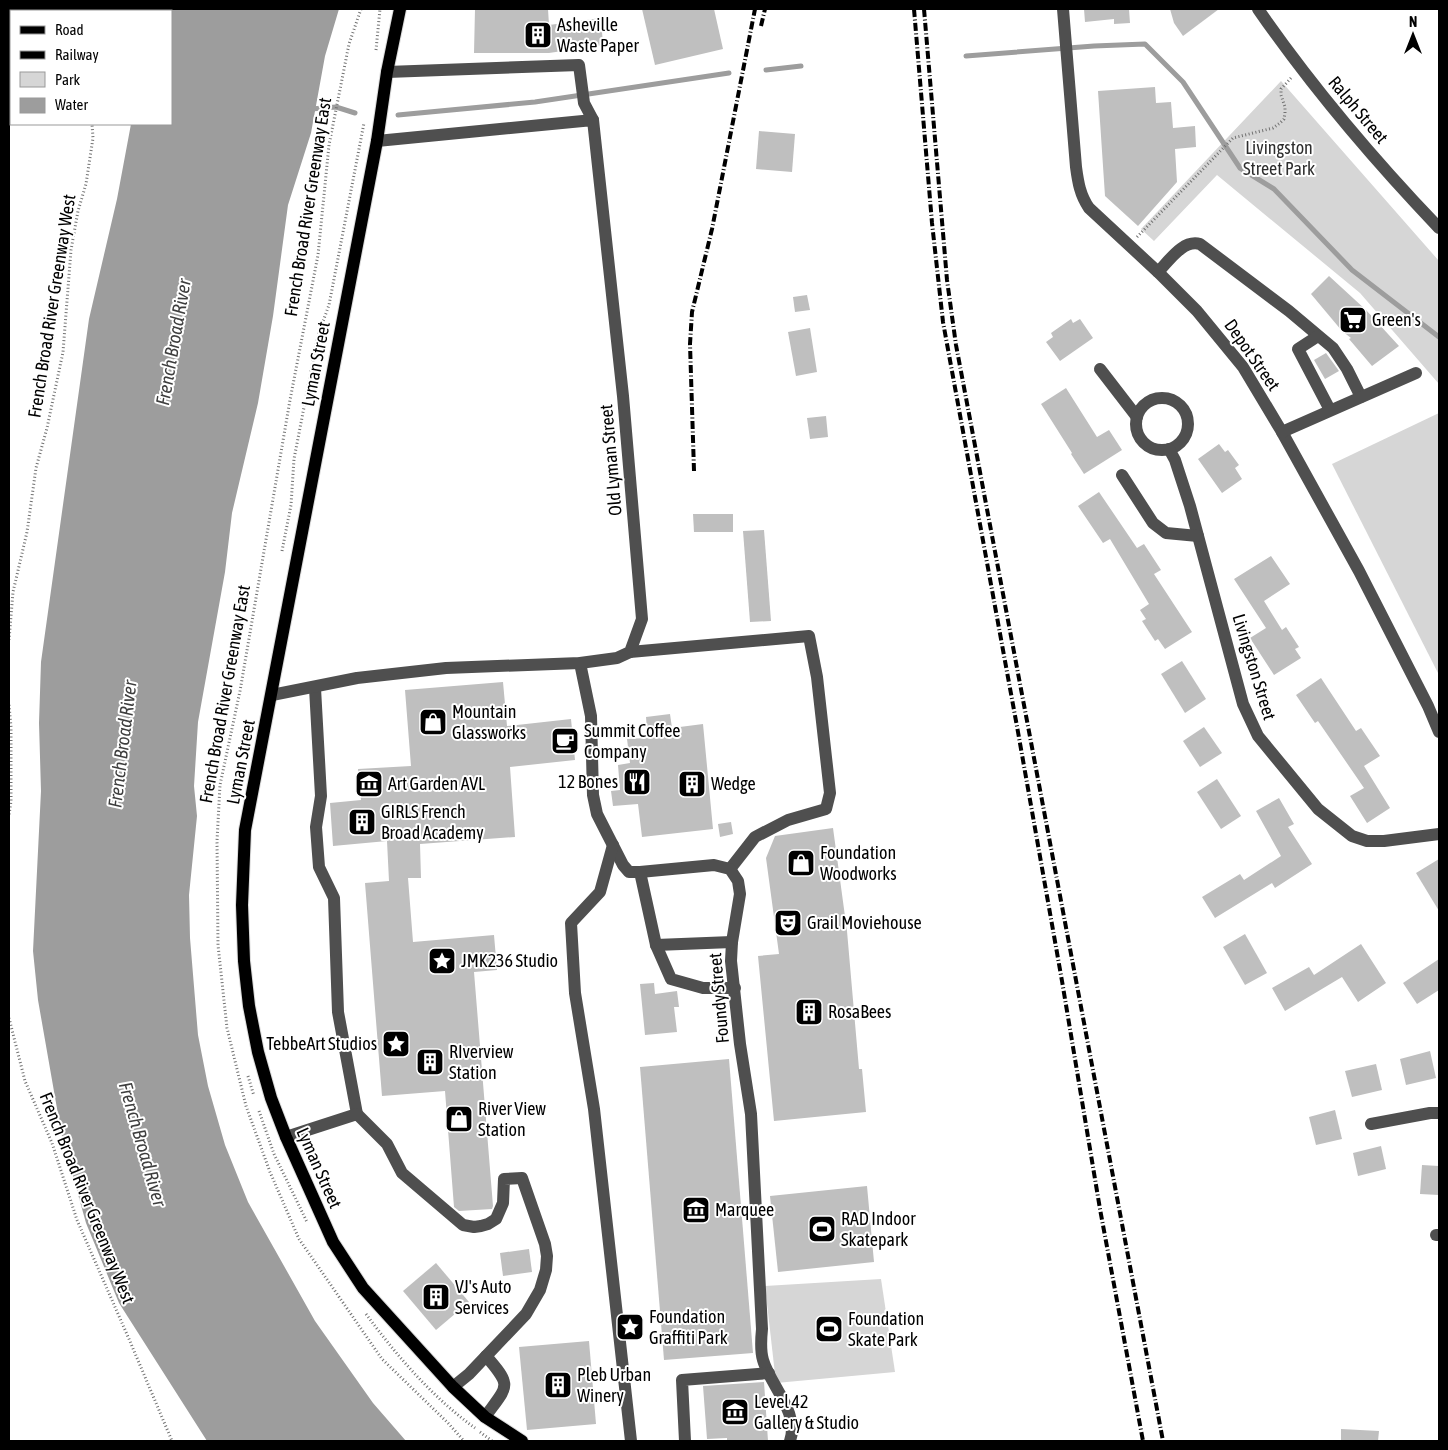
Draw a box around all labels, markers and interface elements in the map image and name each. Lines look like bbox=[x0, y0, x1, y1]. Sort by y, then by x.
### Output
legend bbox=[10, 10, 172, 125]
north arrow bbox=[1388, 10, 1438, 60]
place label: Asheville Waste Paper bbox=[557, 14, 639, 56]
text: N bbox=[1409, 14, 1417, 30]
building icon: Asheville Waste Paper bbox=[523, 20, 553, 50]
text: Road bbox=[55, 21, 84, 38]
text: Railway bbox=[55, 46, 99, 63]
text: Park bbox=[55, 71, 80, 88]
street label: Ralph Street bbox=[1324, 72, 1393, 148]
text: Water bbox=[55, 96, 88, 113]
street label: French Broad River Greenway East bbox=[280, 96, 335, 318]
park label: Livingston Street Park bbox=[1243, 137, 1315, 179]
street label: French Broad River Greenway West bbox=[23, 193, 80, 419]
water label: French Broad River bbox=[151, 276, 195, 407]
supermarket icon: Green's bbox=[1338, 305, 1368, 335]
place label: Green's bbox=[1372, 309, 1421, 330]
street label: Depot Street bbox=[1220, 315, 1285, 394]
street label: Lyman Street bbox=[297, 320, 334, 408]
street label: Old Lyman Street bbox=[595, 403, 626, 517]
street label: French Broad River Greenway East bbox=[195, 583, 254, 805]
street label: Livingston Street bbox=[1228, 611, 1281, 722]
water label: French Broad River bbox=[103, 678, 141, 809]
place label: Mountain Glassworks bbox=[452, 701, 526, 743]
shop icon: Mountain Glassworks bbox=[418, 707, 448, 737]
street label: Lyman Street bbox=[222, 718, 259, 806]
place label: Summit Coffee Company bbox=[584, 720, 681, 762]
cafe icon: Summit Coffee Company bbox=[550, 726, 580, 756]
restaurant icon: 12 Bones bbox=[622, 767, 652, 797]
museum icon: Art Garden AVL bbox=[354, 769, 384, 799]
building icon: Wedge bbox=[677, 769, 707, 799]
place label: 12 Bones bbox=[558, 771, 618, 792]
place label: Art Garden AVL bbox=[388, 773, 485, 794]
place label: Wedge bbox=[711, 773, 756, 794]
place label: GIRLS French Broad Academy bbox=[381, 801, 484, 843]
building icon: GIRLS French Broad Academy bbox=[347, 807, 377, 837]
place label: Foundation Woodworks bbox=[820, 842, 897, 884]
shop icon: Foundation Woodworks bbox=[786, 848, 816, 878]
theatre icon: Grail Moviehouse bbox=[773, 908, 803, 938]
place label: Grail Moviehouse bbox=[807, 912, 922, 933]
place icon: JMK236 Studio bbox=[427, 946, 457, 976]
place label: JMK236 Studio bbox=[461, 950, 558, 971]
street label: Foundy Street bbox=[704, 952, 733, 1044]
building icon: RosaBees bbox=[794, 997, 824, 1027]
place label: RosaBees bbox=[828, 1001, 891, 1022]
place icon: TebbeArt Studios bbox=[381, 1029, 411, 1059]
place label: TebbeArt Studios bbox=[266, 1033, 377, 1054]
place label: RIverview Station bbox=[449, 1041, 514, 1083]
building icon: RIverview Station bbox=[415, 1047, 445, 1077]
water label: French Broad River bbox=[115, 1079, 172, 1210]
street label: French Broad River Greenway West bbox=[35, 1089, 139, 1306]
place label: River View Station bbox=[478, 1098, 546, 1140]
shop icon: River View Station bbox=[444, 1104, 474, 1134]
street label: Lyman Street bbox=[292, 1124, 347, 1211]
museum icon: Marquee bbox=[681, 1195, 711, 1225]
place label: Marquee bbox=[715, 1199, 774, 1220]
place label: RAD Indoor Skatepark bbox=[841, 1208, 916, 1250]
sports icon: RAD Indoor Skatepark bbox=[807, 1214, 837, 1244]
place label: VJ's Auto Services bbox=[455, 1276, 511, 1318]
building icon: VJ's Auto Services bbox=[421, 1282, 451, 1312]
place label: Foundation Graffiti Park bbox=[649, 1306, 728, 1348]
place label: Foundation Skate Park bbox=[848, 1308, 924, 1350]
place icon: Foundation Graffiti Park bbox=[615, 1312, 645, 1342]
sports icon: Foundation Skate Park bbox=[814, 1314, 844, 1344]
place label: Pleb Urban Winery bbox=[577, 1364, 651, 1406]
building icon: Pleb Urban Winery bbox=[543, 1370, 573, 1400]
place label: Level 42 Gallery & Studio bbox=[754, 1391, 859, 1433]
museum icon: Level 42 Gallery & Studio bbox=[720, 1397, 750, 1427]

